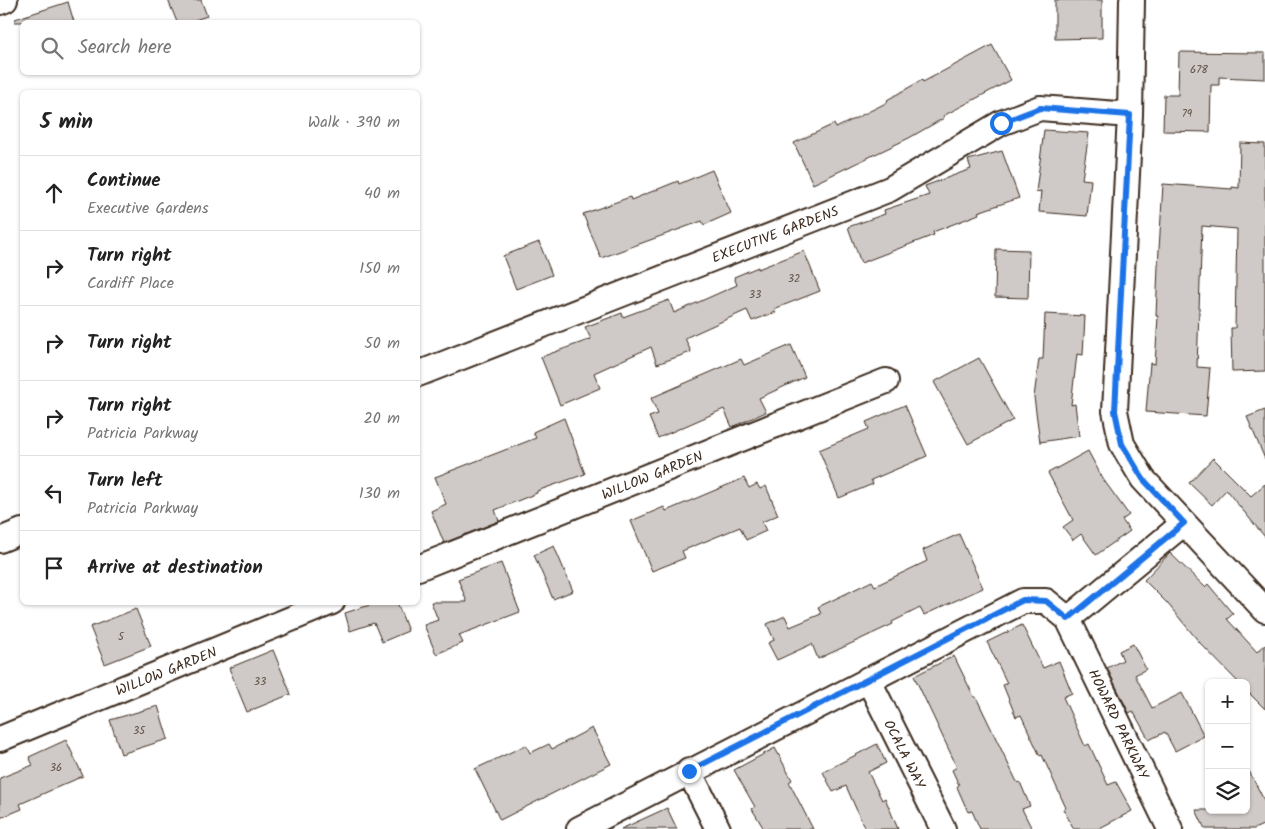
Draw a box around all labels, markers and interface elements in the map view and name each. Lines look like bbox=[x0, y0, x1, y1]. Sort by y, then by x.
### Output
search box bbox=[20, 20, 420, 75]
text: Search here bbox=[78, 33, 172, 63]
icon: search bbox=[38, 34, 66, 62]
house number: 678 bbox=[1190, 61, 1208, 79]
house number: 79 bbox=[1182, 105, 1193, 123]
text: 5 min bbox=[40, 106, 93, 139]
text: Walk · 390 m bbox=[308, 110, 400, 135]
route start bbox=[990, 112, 1013, 135]
text: Continue bbox=[87, 166, 160, 196]
icon: ahead bbox=[40, 179, 68, 207]
text: 40 m bbox=[364, 181, 400, 206]
text: Executive Gardens bbox=[87, 196, 209, 221]
street label: EXECUTIVE GARDENS bbox=[709, 200, 843, 269]
text: Turn right bbox=[87, 241, 172, 271]
icon: right bbox=[40, 254, 68, 282]
text: 150 m bbox=[359, 256, 400, 281]
house number: 32 bbox=[788, 270, 800, 288]
text: Cardiff Place bbox=[87, 271, 174, 296]
house number: 33 bbox=[749, 286, 761, 304]
text: Turn right bbox=[87, 328, 172, 358]
icon: right bbox=[40, 329, 68, 357]
text: 50 m bbox=[364, 331, 400, 356]
text: Turn right bbox=[87, 391, 172, 421]
icon: right bbox=[40, 404, 68, 432]
text: 20 m bbox=[364, 406, 400, 431]
text: Patricia Parkway bbox=[87, 421, 198, 446]
street label: WILLOW GARDEN bbox=[598, 445, 707, 506]
text: Turn left bbox=[87, 466, 162, 496]
icon: left bbox=[40, 479, 68, 507]
text: 130 m bbox=[359, 481, 400, 506]
text: Patricia Parkway bbox=[87, 496, 198, 521]
text: Arrive at destination bbox=[87, 553, 263, 583]
icon: arrive bbox=[40, 554, 68, 582]
house number: 5 bbox=[118, 628, 125, 646]
street label: WILLOW GARDEN bbox=[112, 641, 221, 702]
street label: HOWARD PARKWAY bbox=[1082, 666, 1155, 784]
house number: 33 bbox=[254, 673, 266, 691]
map controls bbox=[1205, 679, 1250, 814]
button: + bbox=[1205, 679, 1250, 724]
street label: OCALA WAY bbox=[877, 716, 931, 794]
house number: 35 bbox=[133, 722, 146, 740]
button: − bbox=[1205, 724, 1250, 769]
house number: 36 bbox=[50, 759, 62, 777]
route end bbox=[678, 760, 701, 783]
button: layers bbox=[1205, 769, 1250, 814]

